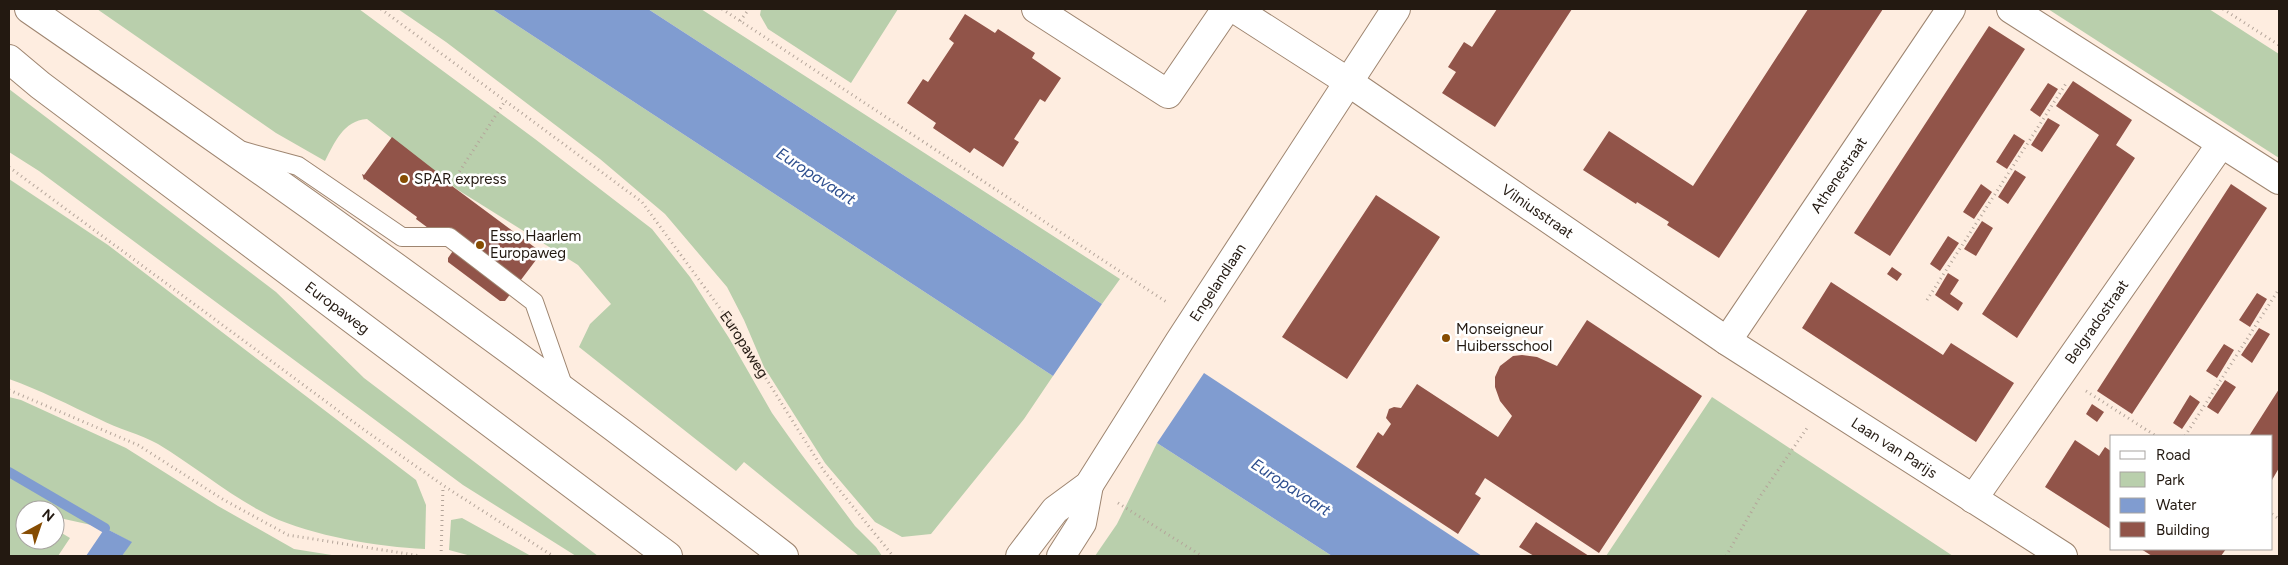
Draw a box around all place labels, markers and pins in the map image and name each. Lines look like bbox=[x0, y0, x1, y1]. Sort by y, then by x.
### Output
place label: SPAR express bbox=[414, 170, 507, 188]
marker: SPAR express bbox=[398, 173, 410, 185]
place label: Esso Haarlem Europaweg bbox=[490, 227, 581, 262]
marker: Esso Haarlem Europaweg bbox=[474, 239, 486, 251]
place label: Monseigneur Huibersschool bbox=[1456, 320, 1552, 355]
marker: Monseigneur Huibersschool bbox=[1440, 332, 1452, 344]

